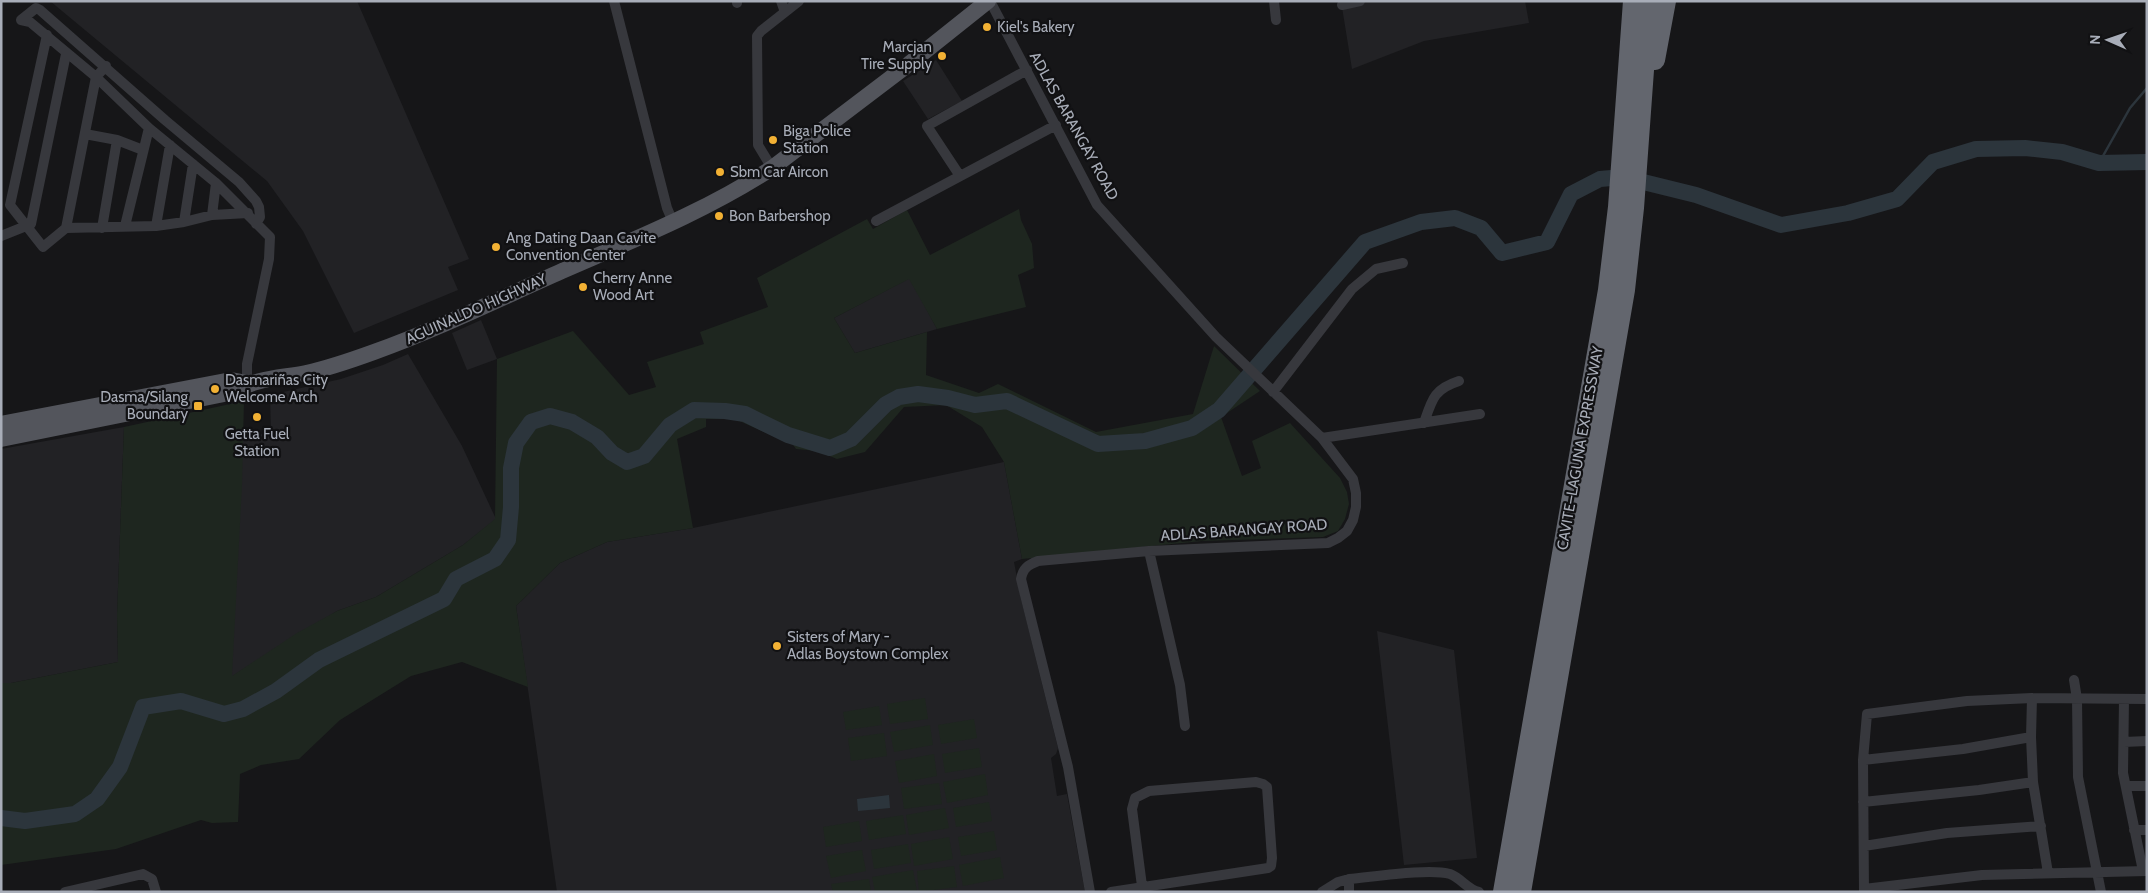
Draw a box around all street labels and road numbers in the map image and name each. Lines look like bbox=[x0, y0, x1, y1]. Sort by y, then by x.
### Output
street label: ADLAS BARANGAY ROAD bbox=[1026, 49, 1122, 203]
street label: AGUINALDO HIGHWAY bbox=[403, 270, 550, 348]
street label: CAVITE–LAGUNA EXPRESSWAY bbox=[1553, 344, 1607, 551]
street label: ADLAS BARANGAY ROAD bbox=[1160, 515, 1328, 545]

